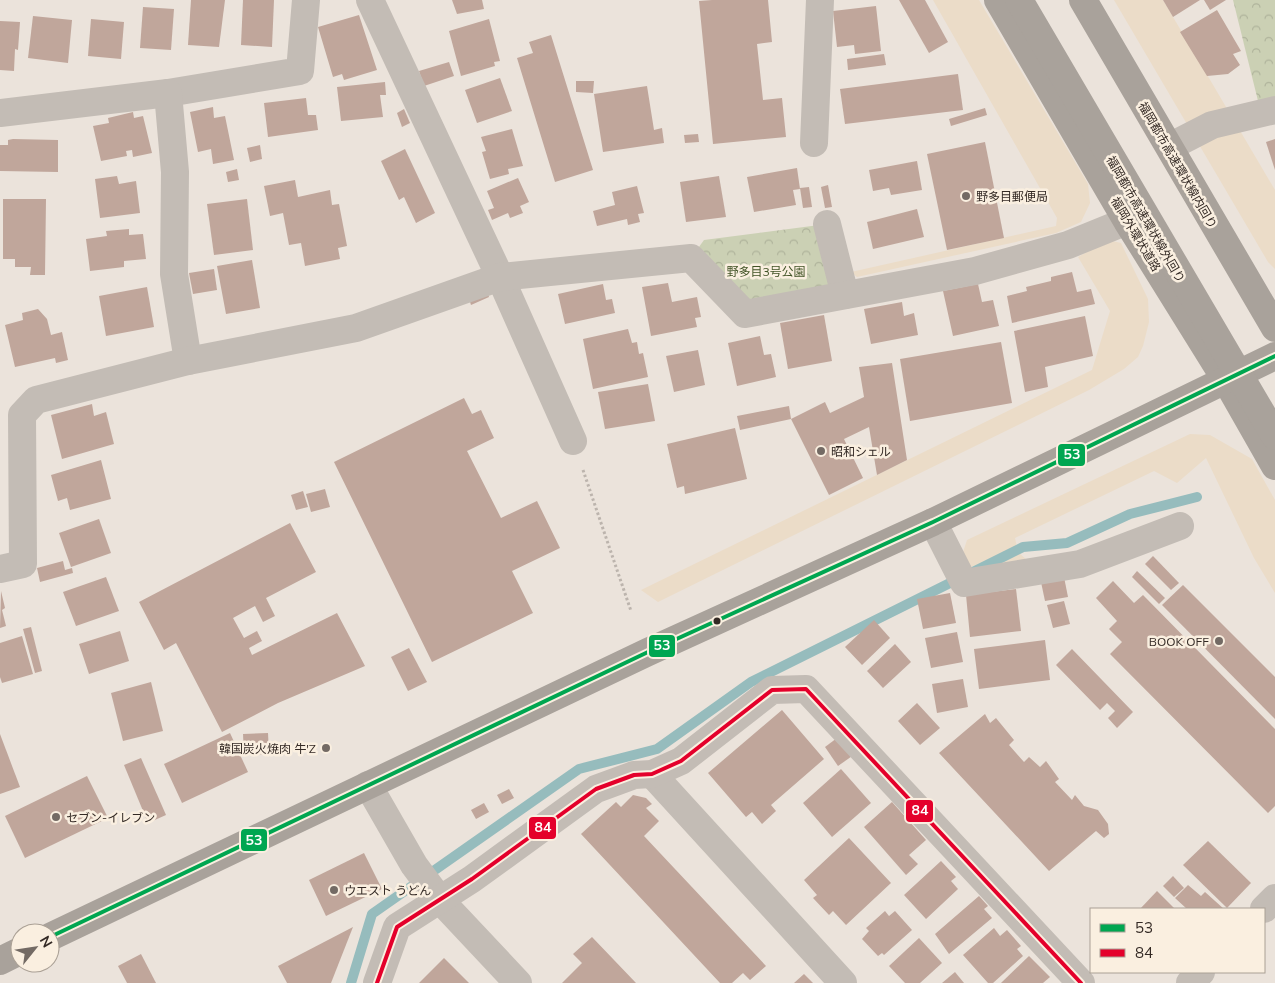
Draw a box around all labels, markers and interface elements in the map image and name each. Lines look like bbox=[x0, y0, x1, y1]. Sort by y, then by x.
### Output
street label: 福岡都市高速環状線内回り bbox=[1136, 99, 1220, 231]
street label: 福岡都市高速環状線外回り bbox=[1104, 153, 1188, 285]
place label: 野多目郵便局 bbox=[976, 189, 1048, 204]
marker: 野多目郵便局 bbox=[960, 190, 972, 202]
street label: 福岡外環状道路 bbox=[1108, 194, 1164, 274]
park label: 野多目3号公園 bbox=[726, 264, 806, 279]
line badge: 53 bbox=[1057, 443, 1086, 467]
place label: 昭和シェル bbox=[831, 444, 891, 459]
marker: 昭和シェル bbox=[815, 445, 827, 457]
text: 53 bbox=[1064, 445, 1080, 463]
unlabelled marker bbox=[712, 616, 722, 626]
line badge: 53 bbox=[648, 634, 676, 658]
place label: BOOK OFF bbox=[1149, 634, 1209, 649]
marker: BOOK OFF bbox=[1213, 635, 1225, 647]
text: 53 bbox=[654, 636, 670, 654]
place label: 韓国炭火焼肉 牛'Z bbox=[219, 741, 316, 756]
marker: 韓国炭火焼肉 牛'Z bbox=[320, 742, 332, 754]
line badge: 84 bbox=[905, 799, 934, 823]
text: 84 bbox=[912, 801, 929, 819]
place label: セブン-イレブン bbox=[66, 810, 155, 825]
marker: セブン-イレブン bbox=[50, 811, 62, 823]
line badge: 84 bbox=[528, 816, 557, 840]
text: 84 bbox=[535, 818, 552, 836]
line badge: 53 bbox=[240, 828, 268, 852]
text: 53 bbox=[246, 831, 262, 849]
place label: ウエスト うどん bbox=[344, 883, 431, 898]
marker: ウエスト うどん bbox=[328, 884, 340, 896]
legend bbox=[1090, 908, 1265, 973]
text: 53 bbox=[1135, 918, 1153, 937]
north arrow bbox=[10, 923, 60, 973]
text: N bbox=[36, 932, 57, 951]
text: 84 bbox=[1135, 943, 1153, 962]

